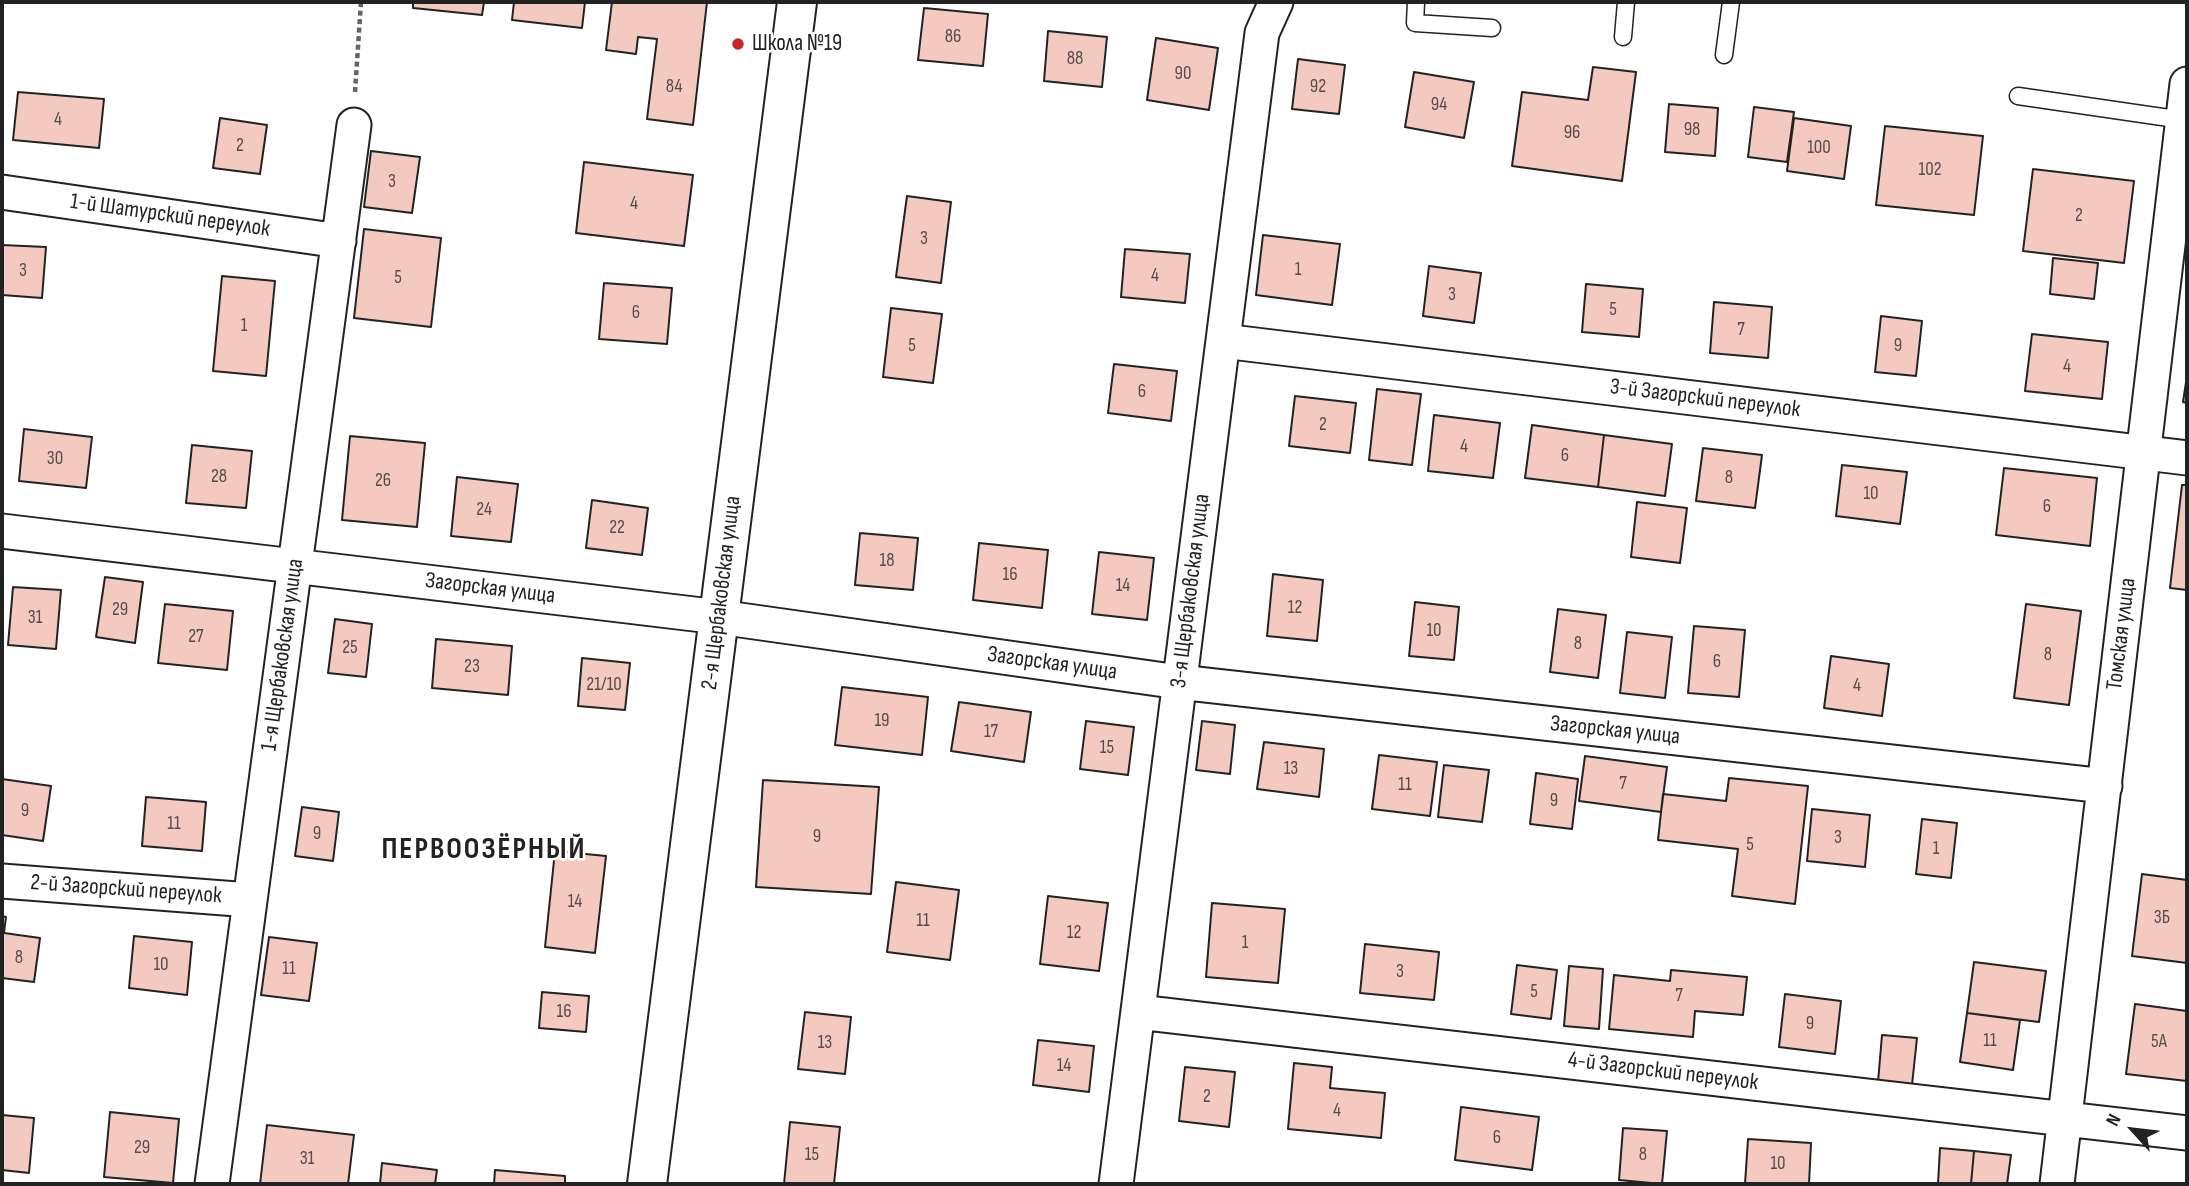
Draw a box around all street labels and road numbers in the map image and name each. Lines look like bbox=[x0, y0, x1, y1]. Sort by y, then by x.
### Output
street label: 1-й Шатурский переулок bbox=[68, 188, 272, 244]
street label: 3-й Загорский переулок bbox=[1608, 374, 1802, 424]
street label: 3-я Щербаковская улица bbox=[1165, 492, 1217, 690]
street label: 2-я Щербаковская улица bbox=[696, 494, 748, 692]
street label: 1-я Щербаковская улица bbox=[256, 557, 310, 753]
street label: Загорская улица bbox=[423, 567, 557, 611]
street label: Томская улица bbox=[2101, 576, 2143, 692]
street label: Загорская улица bbox=[985, 641, 1119, 687]
street label: Загорская улица bbox=[1549, 710, 1681, 752]
street label: 2-й Загорский переулок bbox=[30, 870, 222, 910]
street label: 4-й Загорский переулок bbox=[1566, 1047, 1760, 1097]

